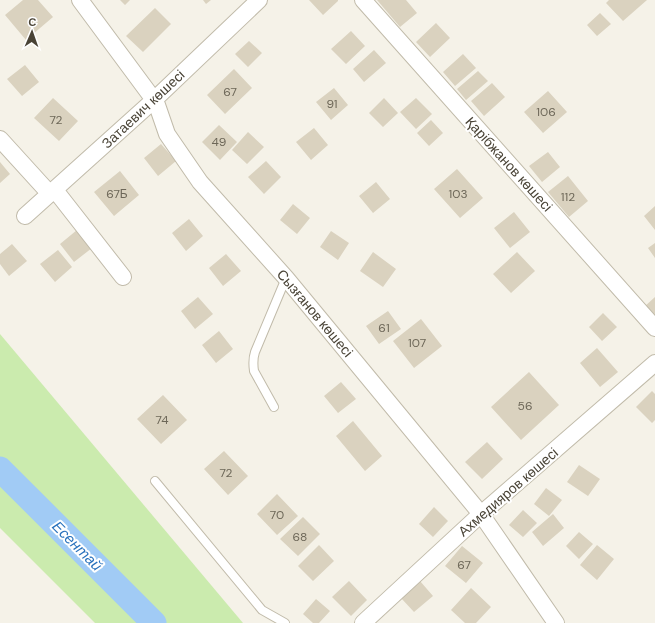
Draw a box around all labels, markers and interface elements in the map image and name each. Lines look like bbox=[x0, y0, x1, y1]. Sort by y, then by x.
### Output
north arrow bbox=[12, 12, 52, 52]
text: С bbox=[28, 15, 37, 29]
street label: Затаевич көшесі bbox=[98, 66, 188, 152]
house number: 67 bbox=[223, 84, 237, 100]
house number: 91 bbox=[326, 96, 338, 112]
house number: 106 bbox=[536, 104, 556, 120]
house number: 72 bbox=[49, 112, 63, 128]
street label: Қарібжанов көшесі bbox=[462, 113, 556, 215]
house number: 49 bbox=[212, 134, 226, 150]
house number: 67Б bbox=[106, 186, 128, 202]
house number: 103 bbox=[448, 186, 468, 202]
house number: 112 bbox=[561, 189, 575, 205]
street label: Сызғанов көшесі bbox=[273, 265, 357, 361]
house number: 61 bbox=[378, 320, 390, 336]
house number: 107 bbox=[408, 335, 426, 351]
house number: 56 bbox=[518, 398, 532, 414]
house number: 74 bbox=[156, 412, 168, 428]
street label: Ахмедияров көшесі bbox=[454, 444, 562, 540]
house number: 72 bbox=[219, 465, 233, 481]
house number: 70 bbox=[270, 507, 284, 523]
water label: Есентай bbox=[48, 517, 107, 576]
house number: 68 bbox=[293, 529, 307, 545]
house number: 67 bbox=[457, 557, 471, 573]

